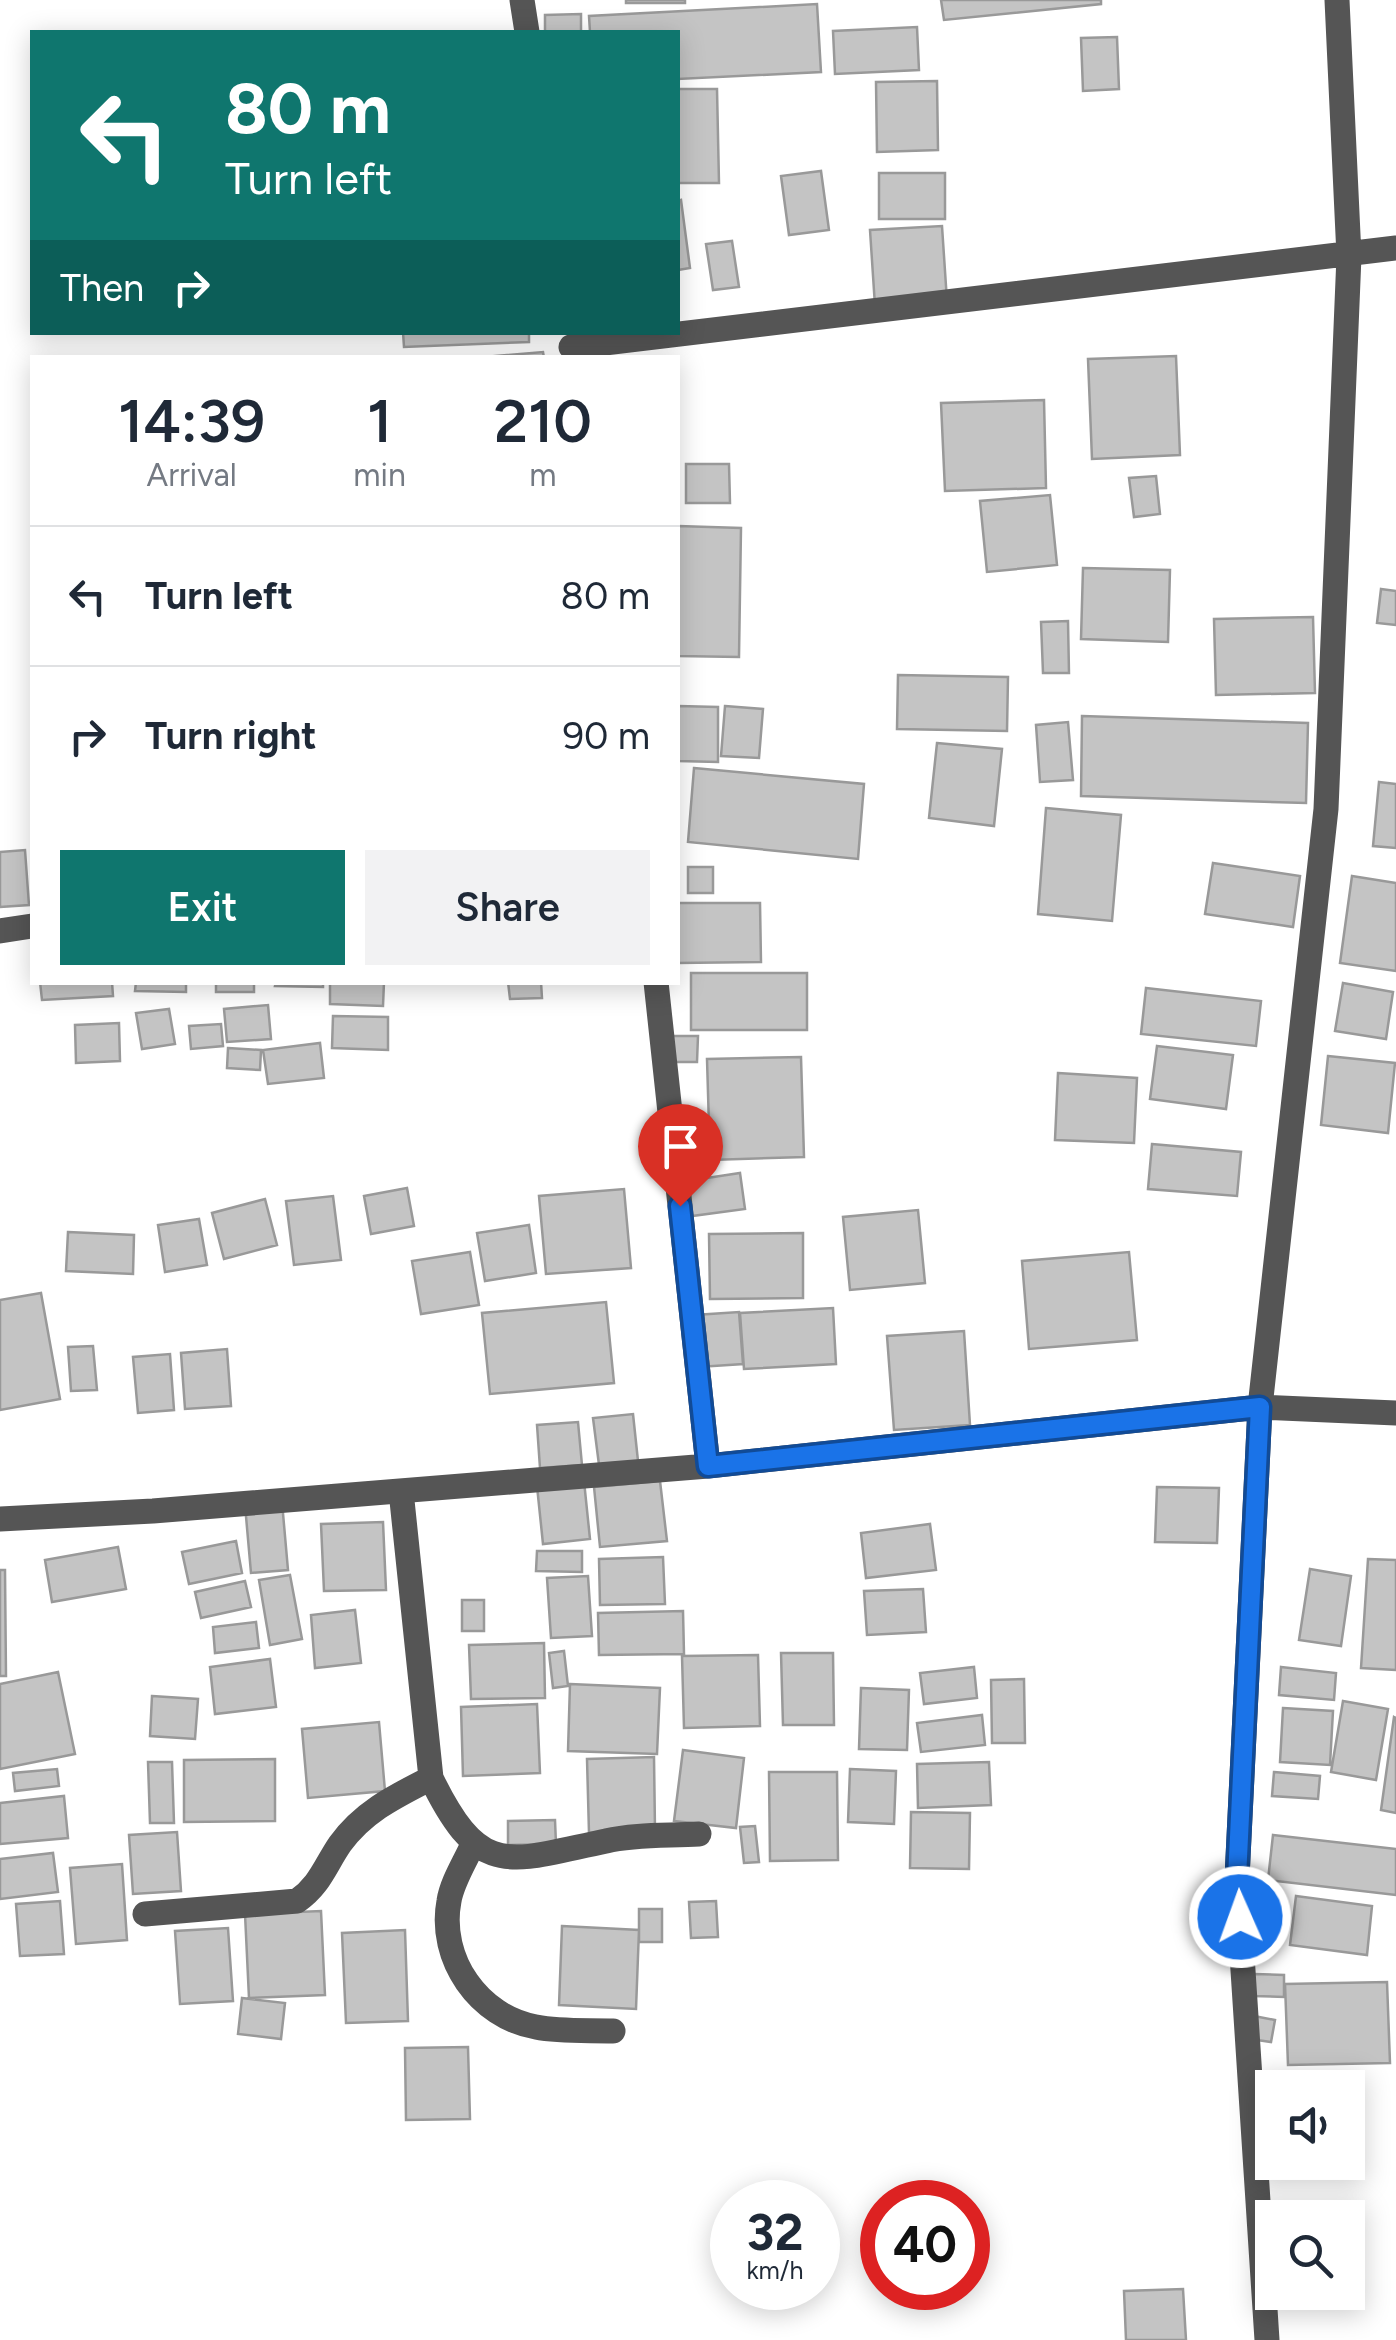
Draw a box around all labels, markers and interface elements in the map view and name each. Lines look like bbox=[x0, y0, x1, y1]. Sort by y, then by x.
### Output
text: 80 m bbox=[225, 66, 391, 151]
icon: left bbox=[60, 70, 190, 200]
text: Turn left bbox=[225, 151, 392, 205]
icon: right bbox=[164, 260, 219, 315]
text: Then bbox=[60, 265, 144, 311]
text: 14:39 bbox=[118, 385, 265, 457]
text: 1 bbox=[367, 385, 392, 457]
text: 210 bbox=[494, 385, 592, 457]
text: Arrival bbox=[146, 456, 237, 494]
text: min bbox=[353, 456, 406, 494]
text: m bbox=[529, 456, 557, 494]
icon: left bbox=[60, 569, 115, 624]
text: Turn left bbox=[145, 573, 293, 619]
text: 80 m bbox=[561, 573, 650, 619]
icon: right bbox=[60, 709, 115, 764]
text: Turn right bbox=[145, 713, 317, 759]
text: 90 m bbox=[562, 713, 650, 759]
button: Exit bbox=[60, 850, 345, 965]
button: Share bbox=[365, 850, 650, 965]
pin bbox=[638, 1104, 723, 1207]
icon: arrive bbox=[653, 1119, 708, 1174]
position arrow bbox=[1188, 1865, 1292, 1969]
map controls bbox=[1255, 2070, 1365, 2310]
button: sound bbox=[1255, 2070, 1365, 2180]
speed limit sign: 40 bbox=[860, 2180, 990, 2310]
button: search bbox=[1255, 2200, 1365, 2310]
text: 32 bbox=[747, 2202, 803, 2263]
text: km/h bbox=[746, 2255, 804, 2285]

